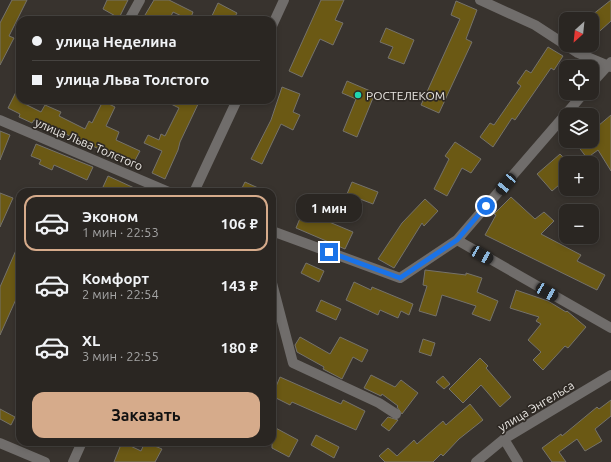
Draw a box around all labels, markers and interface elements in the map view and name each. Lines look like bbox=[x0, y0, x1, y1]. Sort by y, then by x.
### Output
north arrow bbox=[559, 12, 599, 52]
map controls bbox=[559, 12, 599, 244]
text: улица Неделина bbox=[56, 33, 177, 50]
button: locate bbox=[559, 60, 599, 100]
text: улица Льва Толстого bbox=[56, 71, 209, 88]
place label: РОСТЕЛЕКОМ bbox=[366, 89, 445, 102]
marker: РОСТЕЛЕКОМ bbox=[353, 90, 363, 100]
button: layers bbox=[559, 108, 599, 148]
street label: улица Льва Толстого bbox=[33, 115, 145, 173]
button: + bbox=[559, 156, 599, 196]
car bbox=[494, 171, 518, 197]
callout: 1 мин bbox=[296, 194, 362, 222]
route start bbox=[477, 197, 495, 215]
text: 1 мин bbox=[311, 201, 347, 215]
button: − bbox=[559, 204, 599, 244]
icon: car bbox=[34, 205, 70, 241]
text: Эконом bbox=[82, 208, 138, 225]
text: 106 ₽ bbox=[221, 215, 258, 232]
text: 1 мин · 22:53 bbox=[82, 225, 159, 239]
route end bbox=[320, 243, 338, 261]
car bbox=[469, 244, 495, 266]
icon: car bbox=[34, 267, 70, 303]
text: Комфорт bbox=[82, 270, 149, 287]
text: 143 ₽ bbox=[221, 277, 258, 294]
car bbox=[534, 281, 560, 303]
text: 2 мин · 22:54 bbox=[82, 287, 159, 301]
icon: car bbox=[34, 329, 70, 365]
text: XL bbox=[82, 332, 100, 349]
text: 180 ₽ bbox=[221, 339, 258, 356]
text: 3 мин · 22:55 bbox=[82, 349, 159, 363]
street label: улица Энгельса bbox=[496, 378, 576, 434]
button: Заказать bbox=[32, 392, 260, 438]

